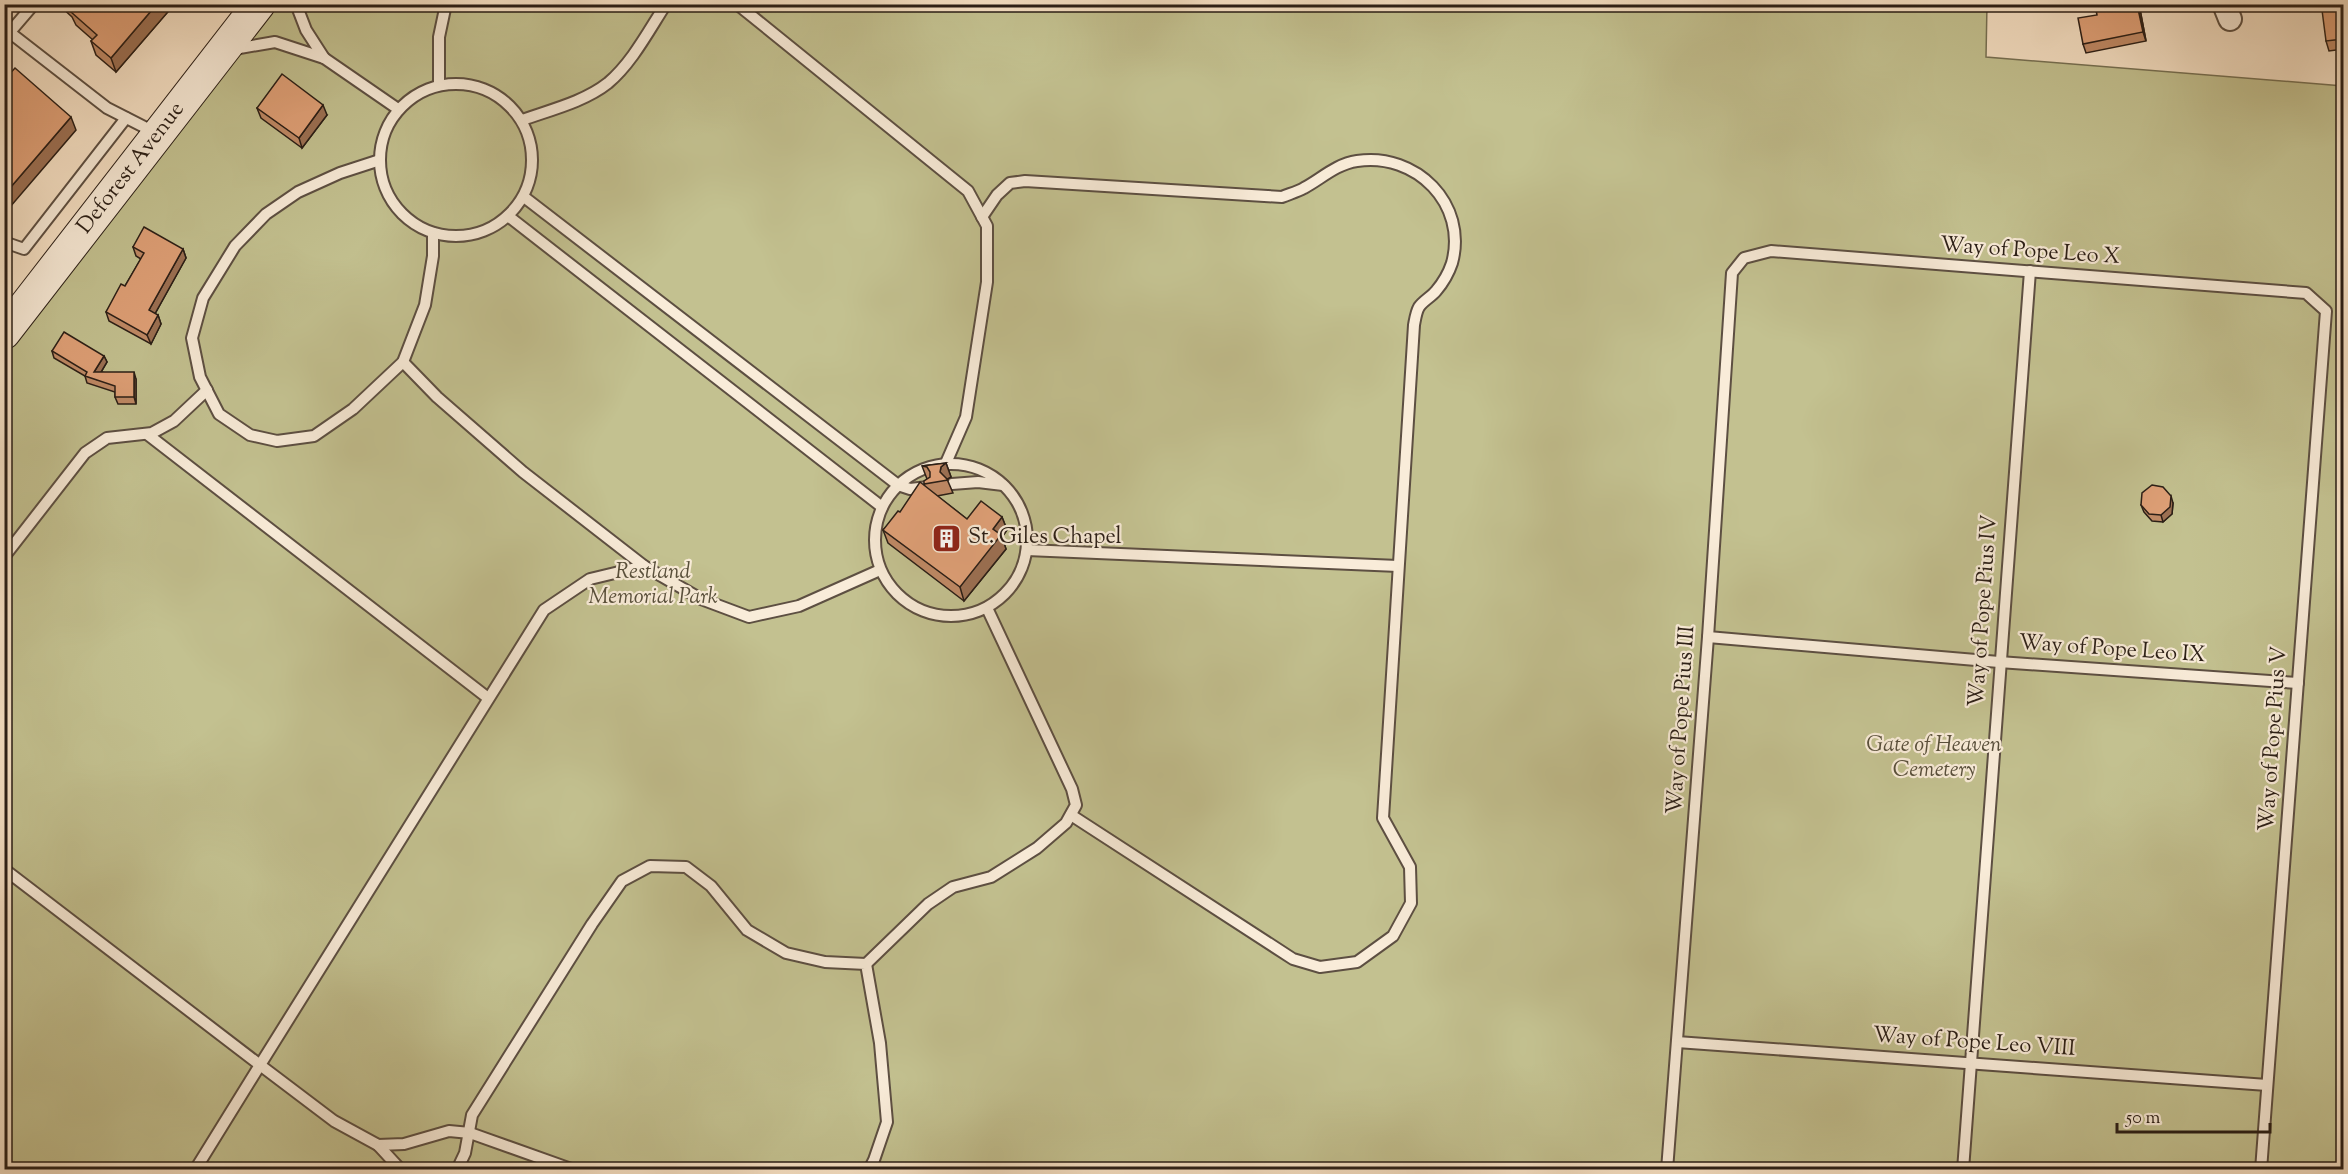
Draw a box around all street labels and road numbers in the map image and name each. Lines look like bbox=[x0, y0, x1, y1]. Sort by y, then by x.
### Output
street label: Deforest Avenue bbox=[70, 96, 193, 242]
street label: Way of Pope Leo X bbox=[1939, 230, 2121, 274]
street label: Way of Pope Pius IV bbox=[1961, 514, 2007, 708]
street label: Way of Pope Pius III bbox=[1659, 624, 1705, 816]
street label: Way of Pope Leo IX bbox=[2017, 628, 2207, 673]
street label: Way of Pope Pius V bbox=[2252, 645, 2296, 833]
street label: Way of Pope Leo VIII bbox=[1872, 1020, 2076, 1066]

